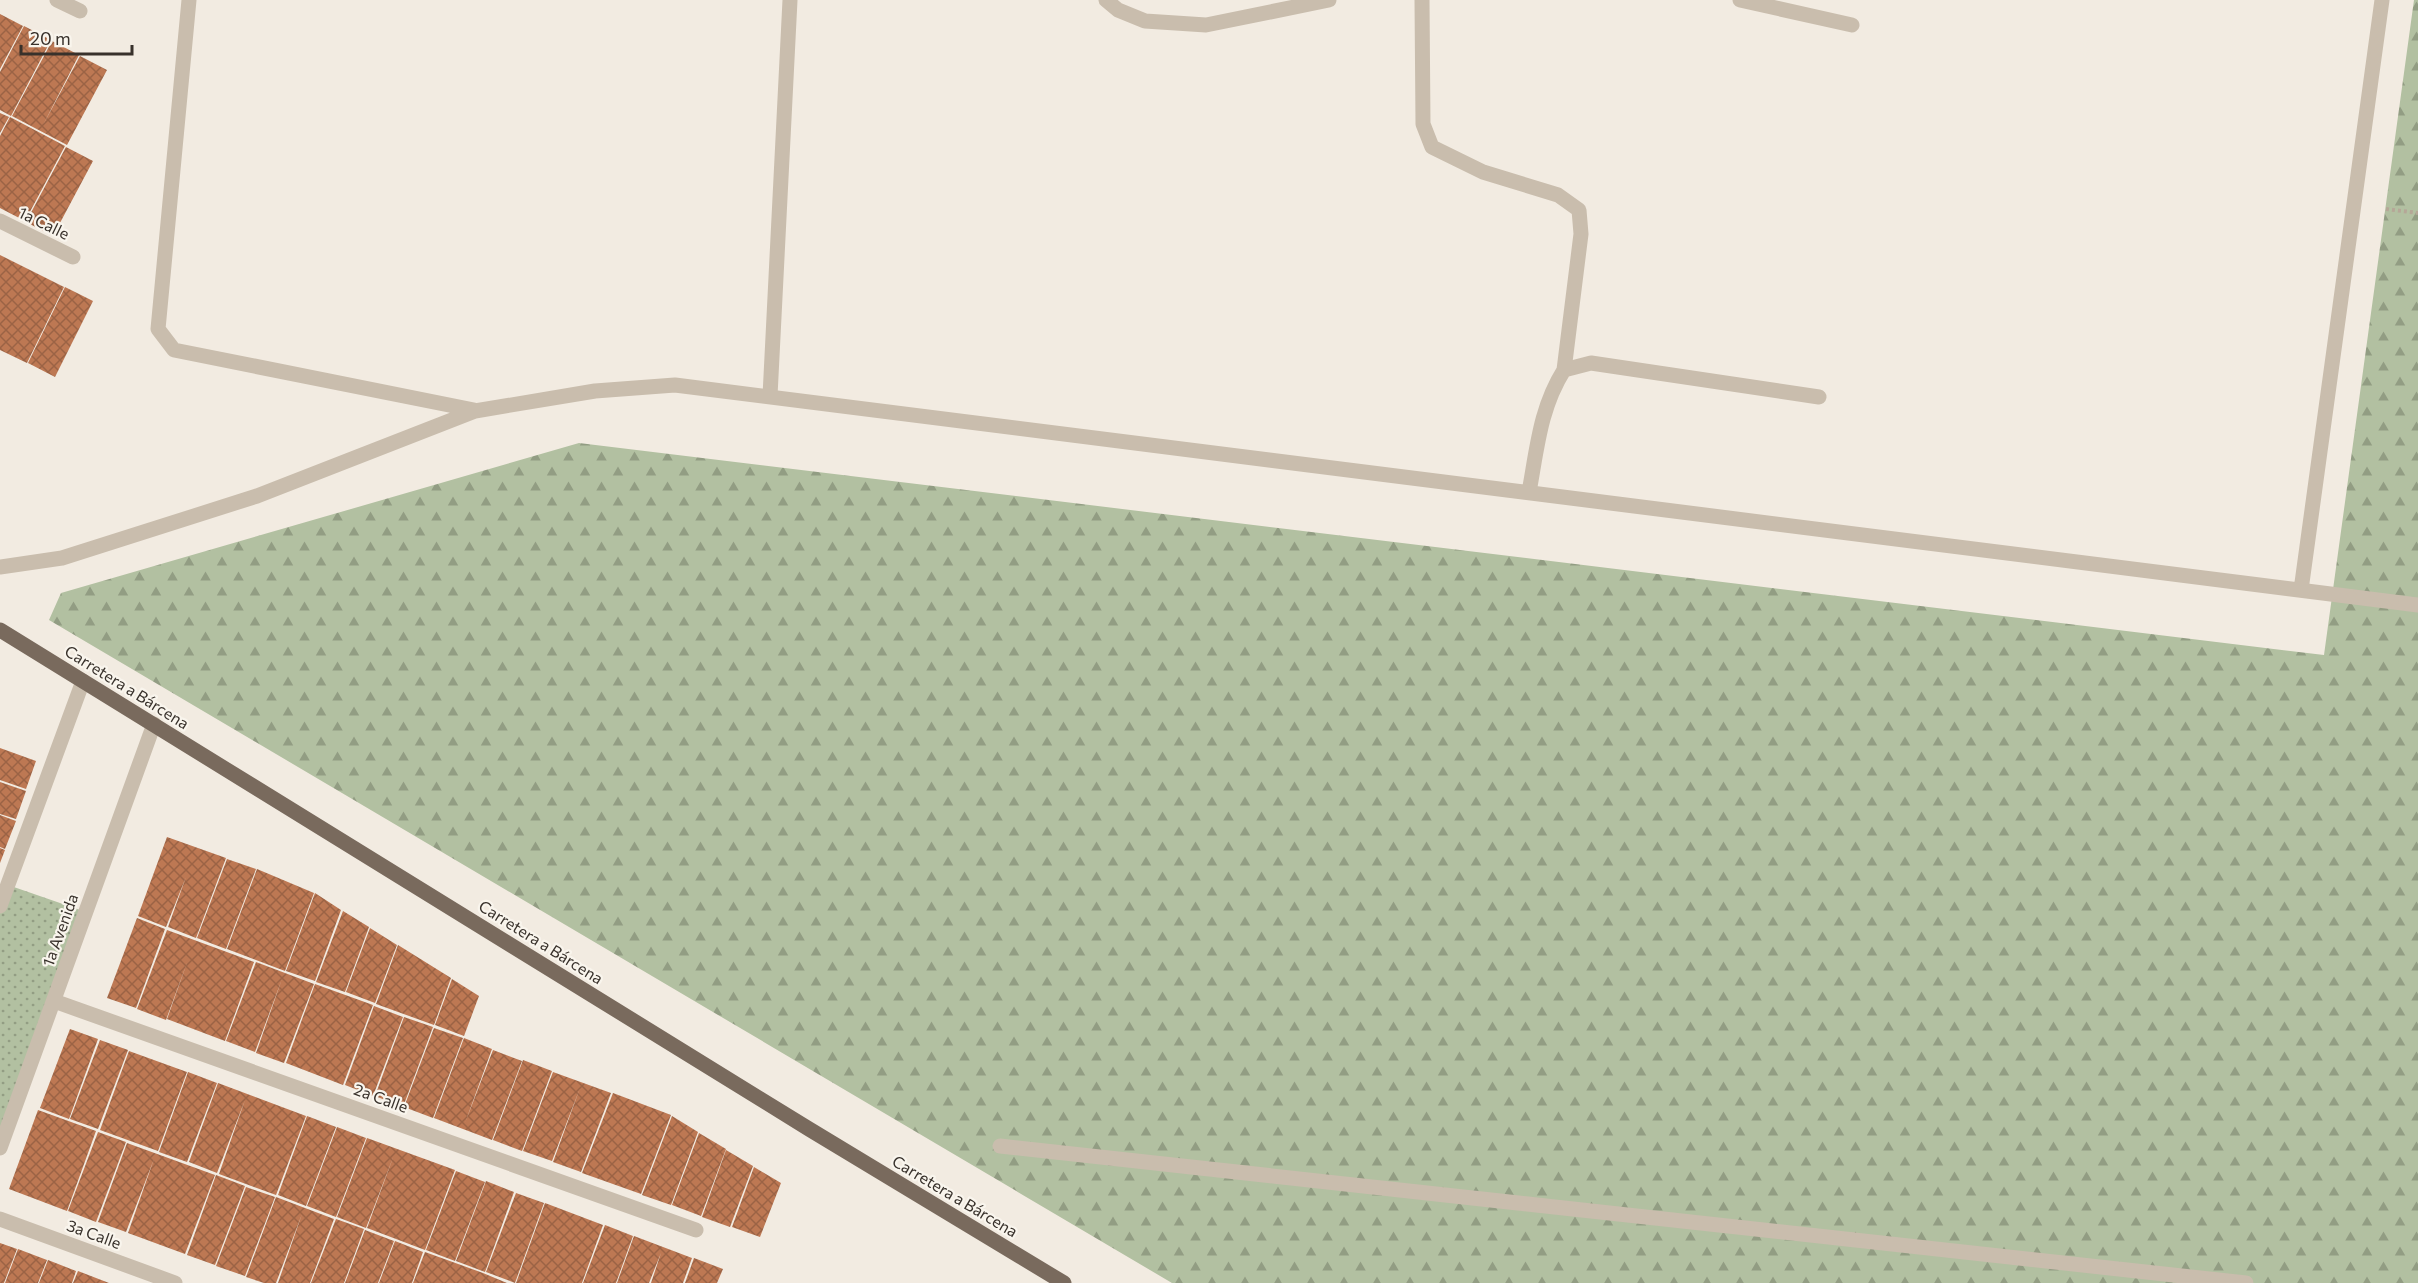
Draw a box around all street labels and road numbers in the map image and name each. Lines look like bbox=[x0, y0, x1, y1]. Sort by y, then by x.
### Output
street label: 1a Calle bbox=[16, 202, 73, 243]
street label: Carretera a Bárcena bbox=[62, 641, 193, 732]
street label: 1a Avenida bbox=[38, 891, 81, 969]
street label: Carretera a Bárcena bbox=[476, 896, 607, 987]
street label: 2a Calle bbox=[352, 1079, 411, 1116]
street label: Carretera a Bárcena bbox=[889, 1151, 1021, 1240]
street label: 3a Calle bbox=[64, 1215, 124, 1252]

